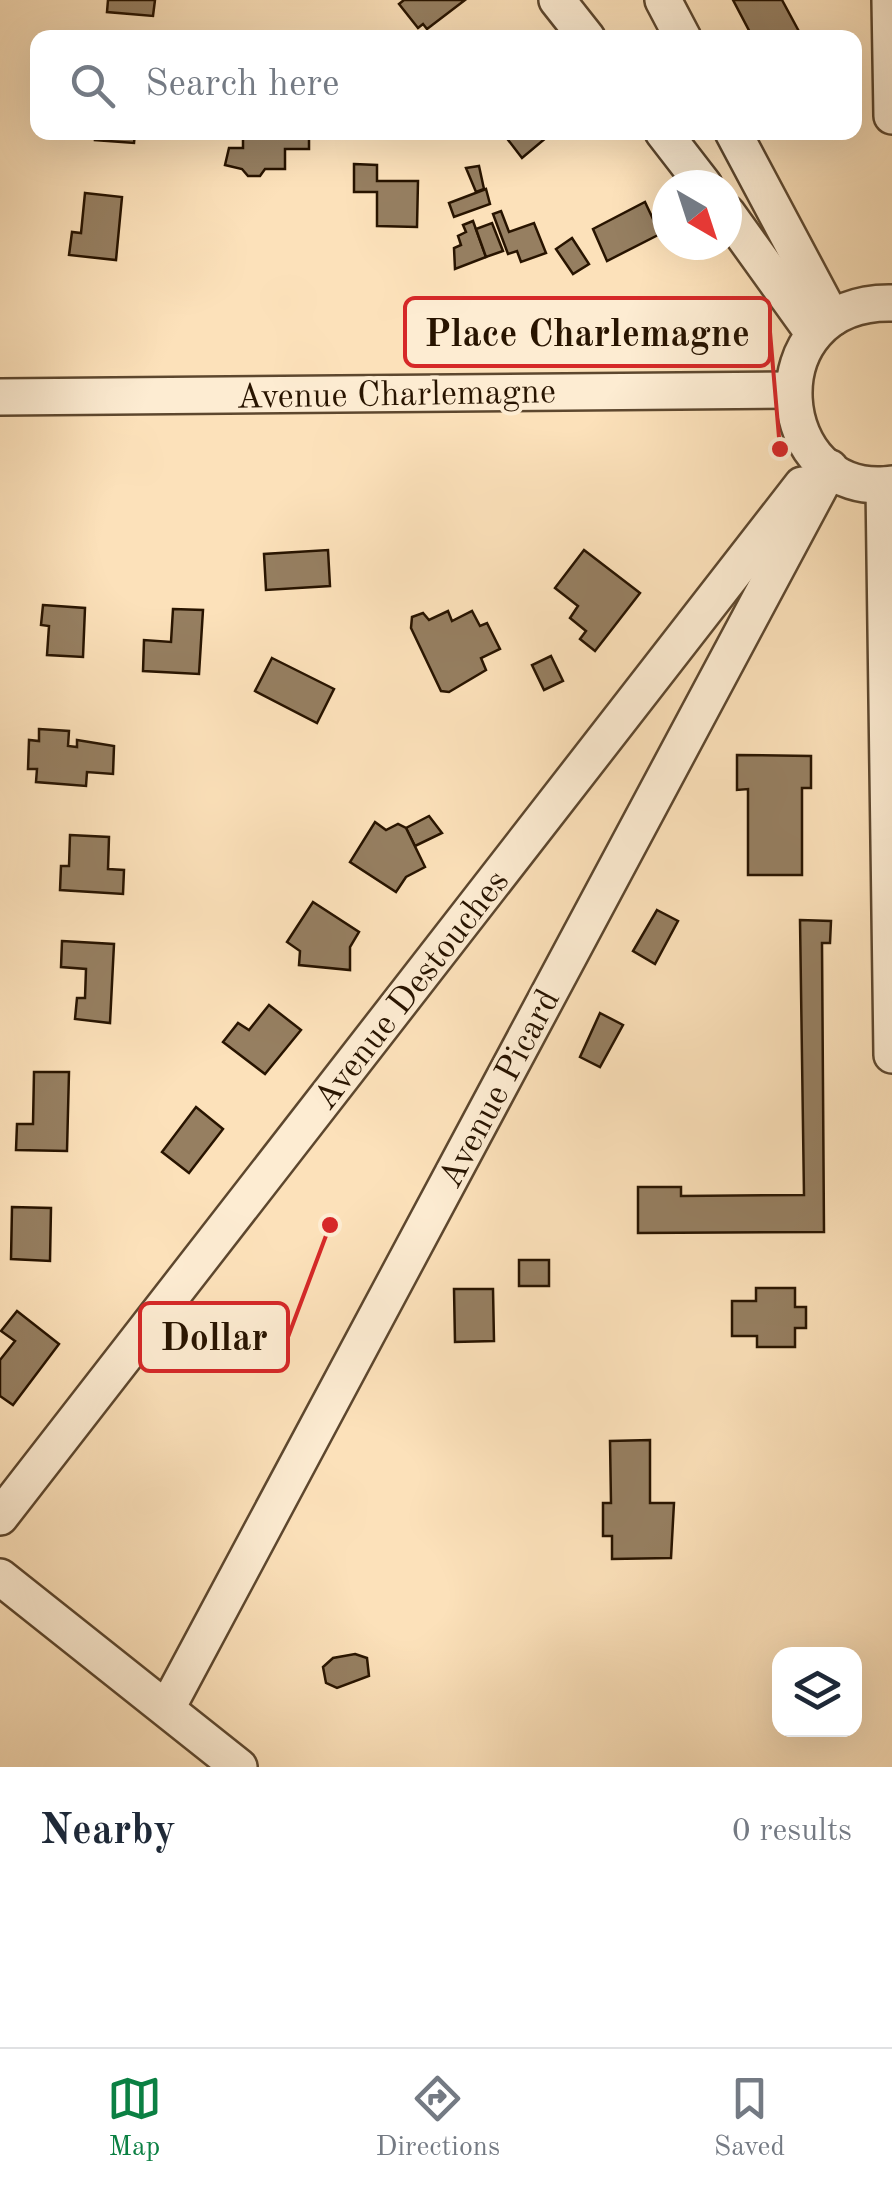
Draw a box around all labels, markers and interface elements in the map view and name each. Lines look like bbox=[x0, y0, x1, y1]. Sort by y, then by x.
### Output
search box bbox=[30, 30, 862, 140]
icon: search bbox=[65, 58, 120, 113]
text: Search here bbox=[145, 66, 340, 104]
north arrow bbox=[652, 170, 742, 260]
callout: Place Charlemagne bbox=[405, 298, 770, 366]
text: Place Charlemagne bbox=[424, 317, 750, 355]
street label: Avenue Charlemagne bbox=[236, 375, 556, 416]
street label: Avenue Destouches bbox=[308, 864, 516, 1117]
street label: Avenue Picard bbox=[433, 984, 567, 1194]
callout: Dollar bbox=[140, 1303, 288, 1371]
text: Dollar bbox=[160, 1321, 268, 1359]
map controls bbox=[772, 1647, 862, 1737]
button: layers bbox=[772, 1647, 862, 1737]
text: Nearby bbox=[40, 1811, 176, 1853]
text: 0 results bbox=[732, 1816, 852, 1848]
tab: Map bbox=[107, 2071, 162, 2166]
tab: Directions bbox=[376, 2071, 500, 2166]
tab: Saved bbox=[714, 2071, 785, 2166]

